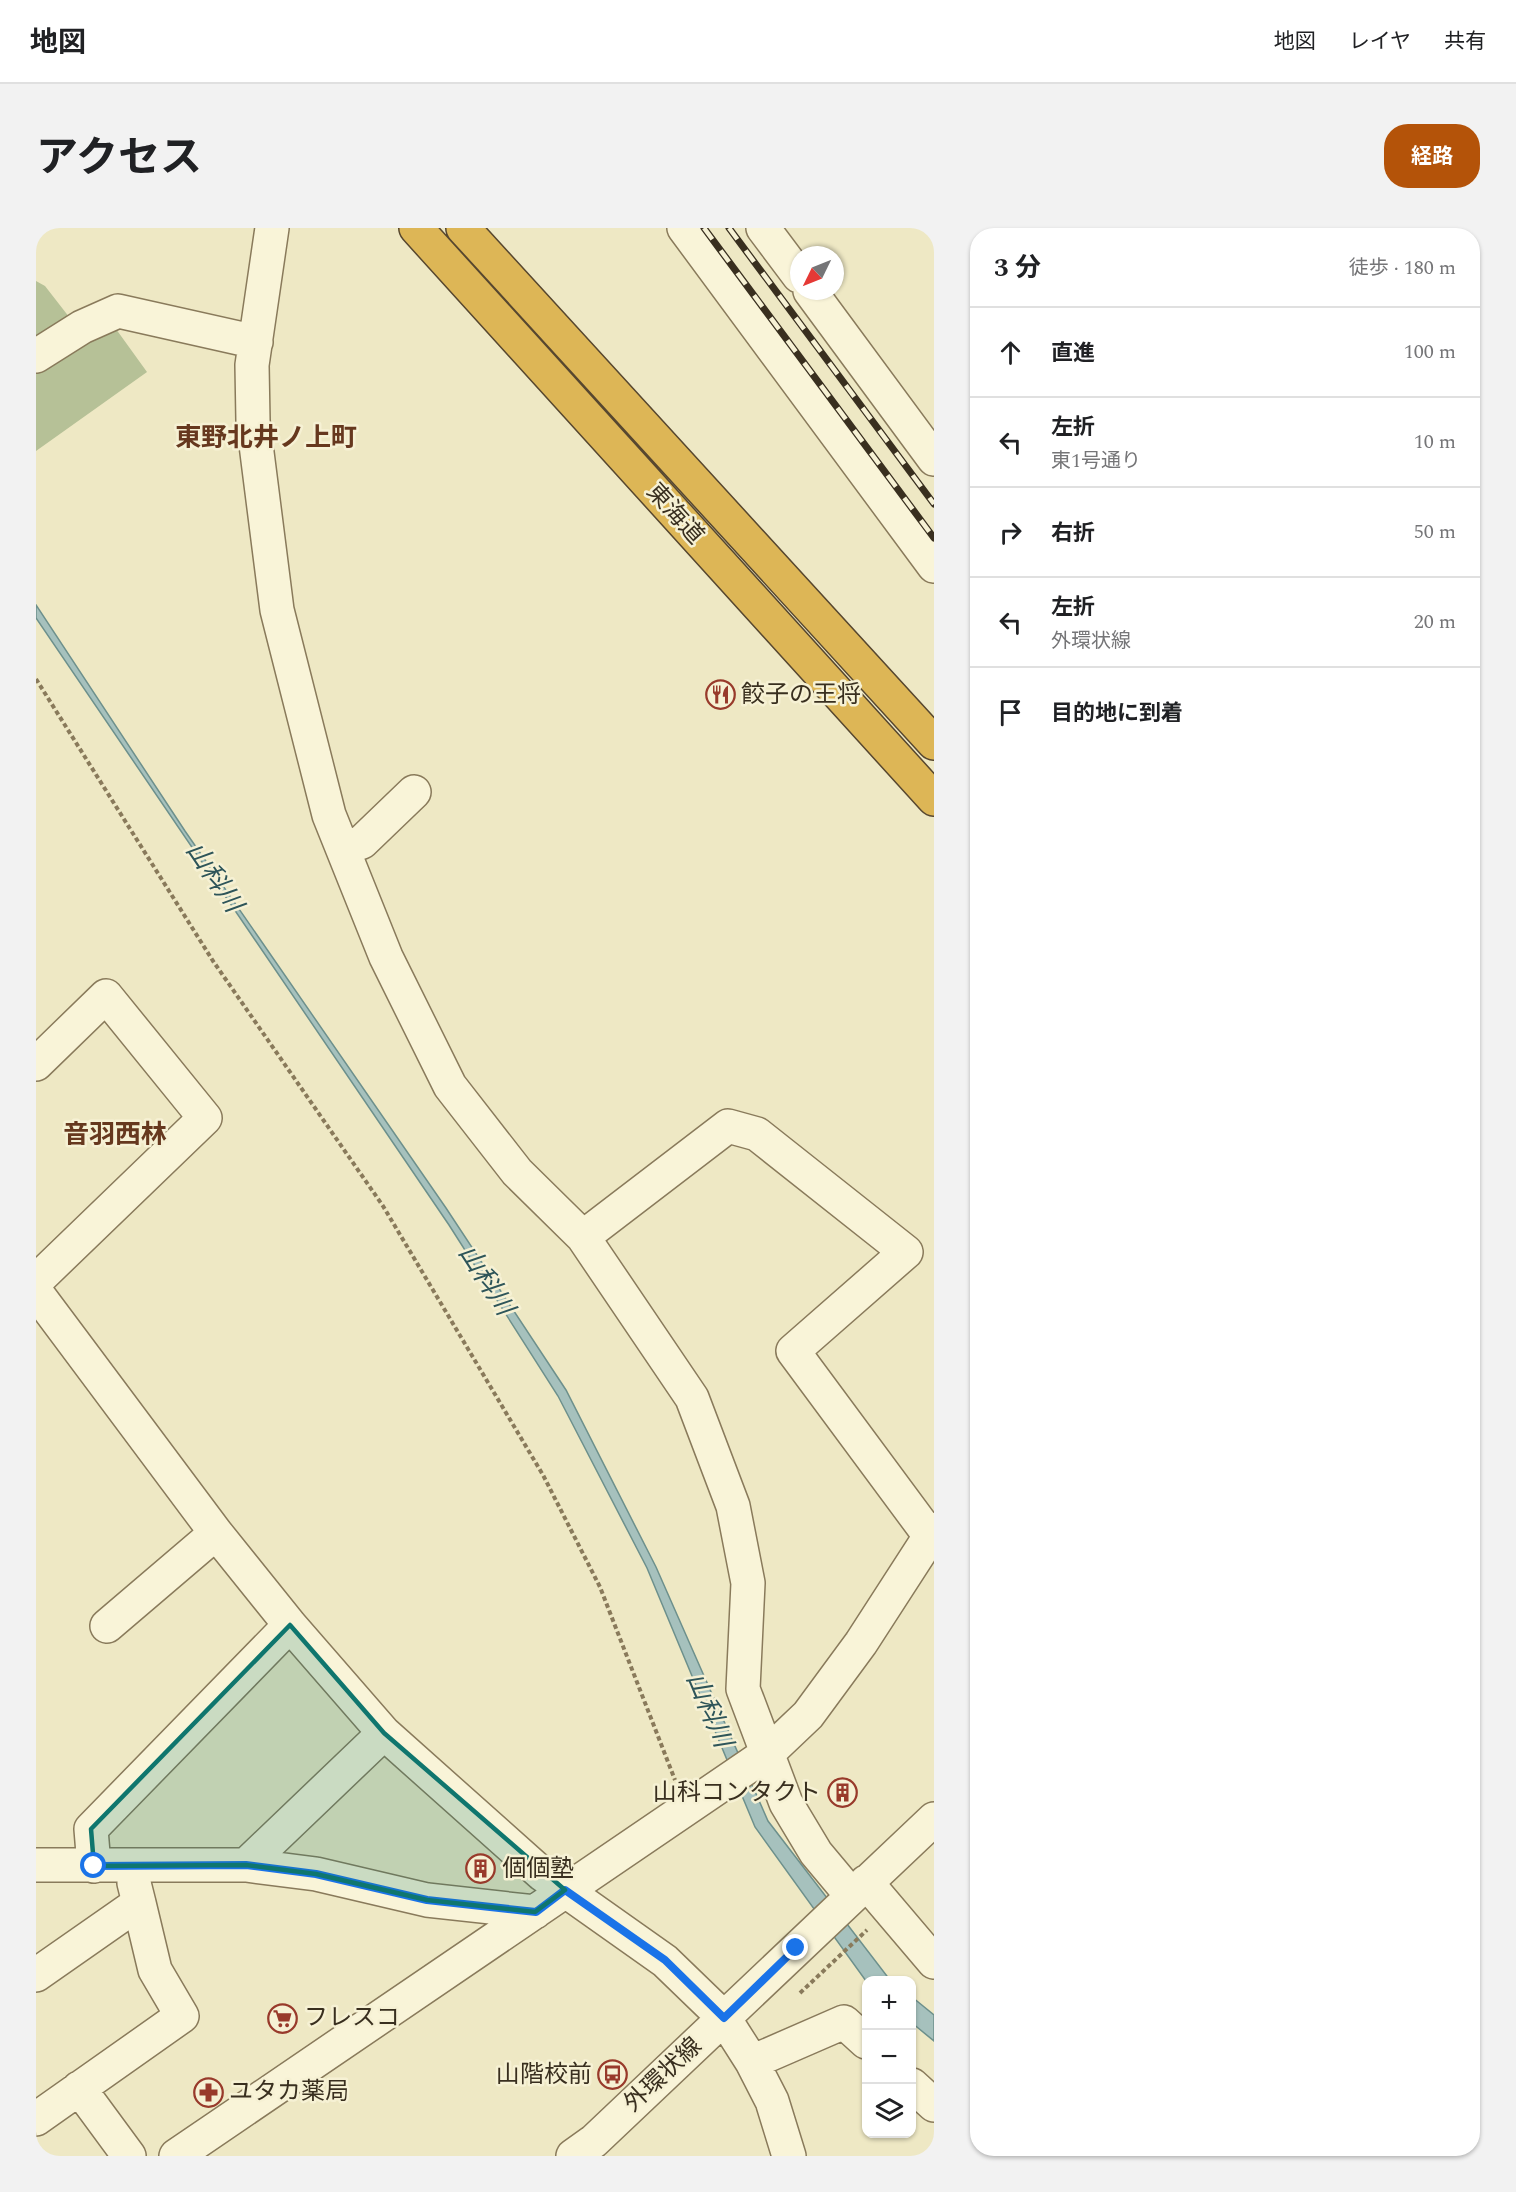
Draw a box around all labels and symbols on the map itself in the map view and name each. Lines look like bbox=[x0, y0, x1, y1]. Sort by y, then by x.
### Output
north arrow bbox=[790, 246, 844, 300]
district label: 東野北井ノ上町 bbox=[175, 418, 357, 458]
street label: 東海道 bbox=[638, 475, 712, 553]
place label: 餃子の王将 bbox=[741, 677, 861, 713]
restaurant icon: 餃子の王将 bbox=[704, 679, 736, 711]
water label: 山科川 bbox=[176, 833, 254, 923]
district label: 音羽西林 bbox=[63, 1115, 167, 1155]
water label: 山科川 bbox=[448, 1236, 526, 1326]
water label: 山科川 bbox=[675, 1666, 744, 1756]
place label: 山科コンタクト bbox=[653, 1775, 821, 1811]
building icon: 山科コンタクト bbox=[826, 1777, 858, 1809]
place label: 個個塾 bbox=[502, 1851, 574, 1887]
route start bbox=[80, 1852, 106, 1878]
building icon: 個個塾 bbox=[465, 1853, 497, 1885]
route end bbox=[782, 1934, 808, 1960]
place label: フレスコ bbox=[304, 2000, 400, 2036]
supermarket icon: フレスコ bbox=[267, 2002, 299, 2034]
street label: 外環状線 bbox=[616, 2029, 710, 2121]
place label: 山階校前 bbox=[496, 2057, 592, 2093]
bus stop icon: 山階校前 bbox=[597, 2059, 629, 2091]
place label: ユタカ薬局 bbox=[229, 2074, 349, 2110]
pharmacy icon: ユタカ薬局 bbox=[192, 2076, 224, 2108]

